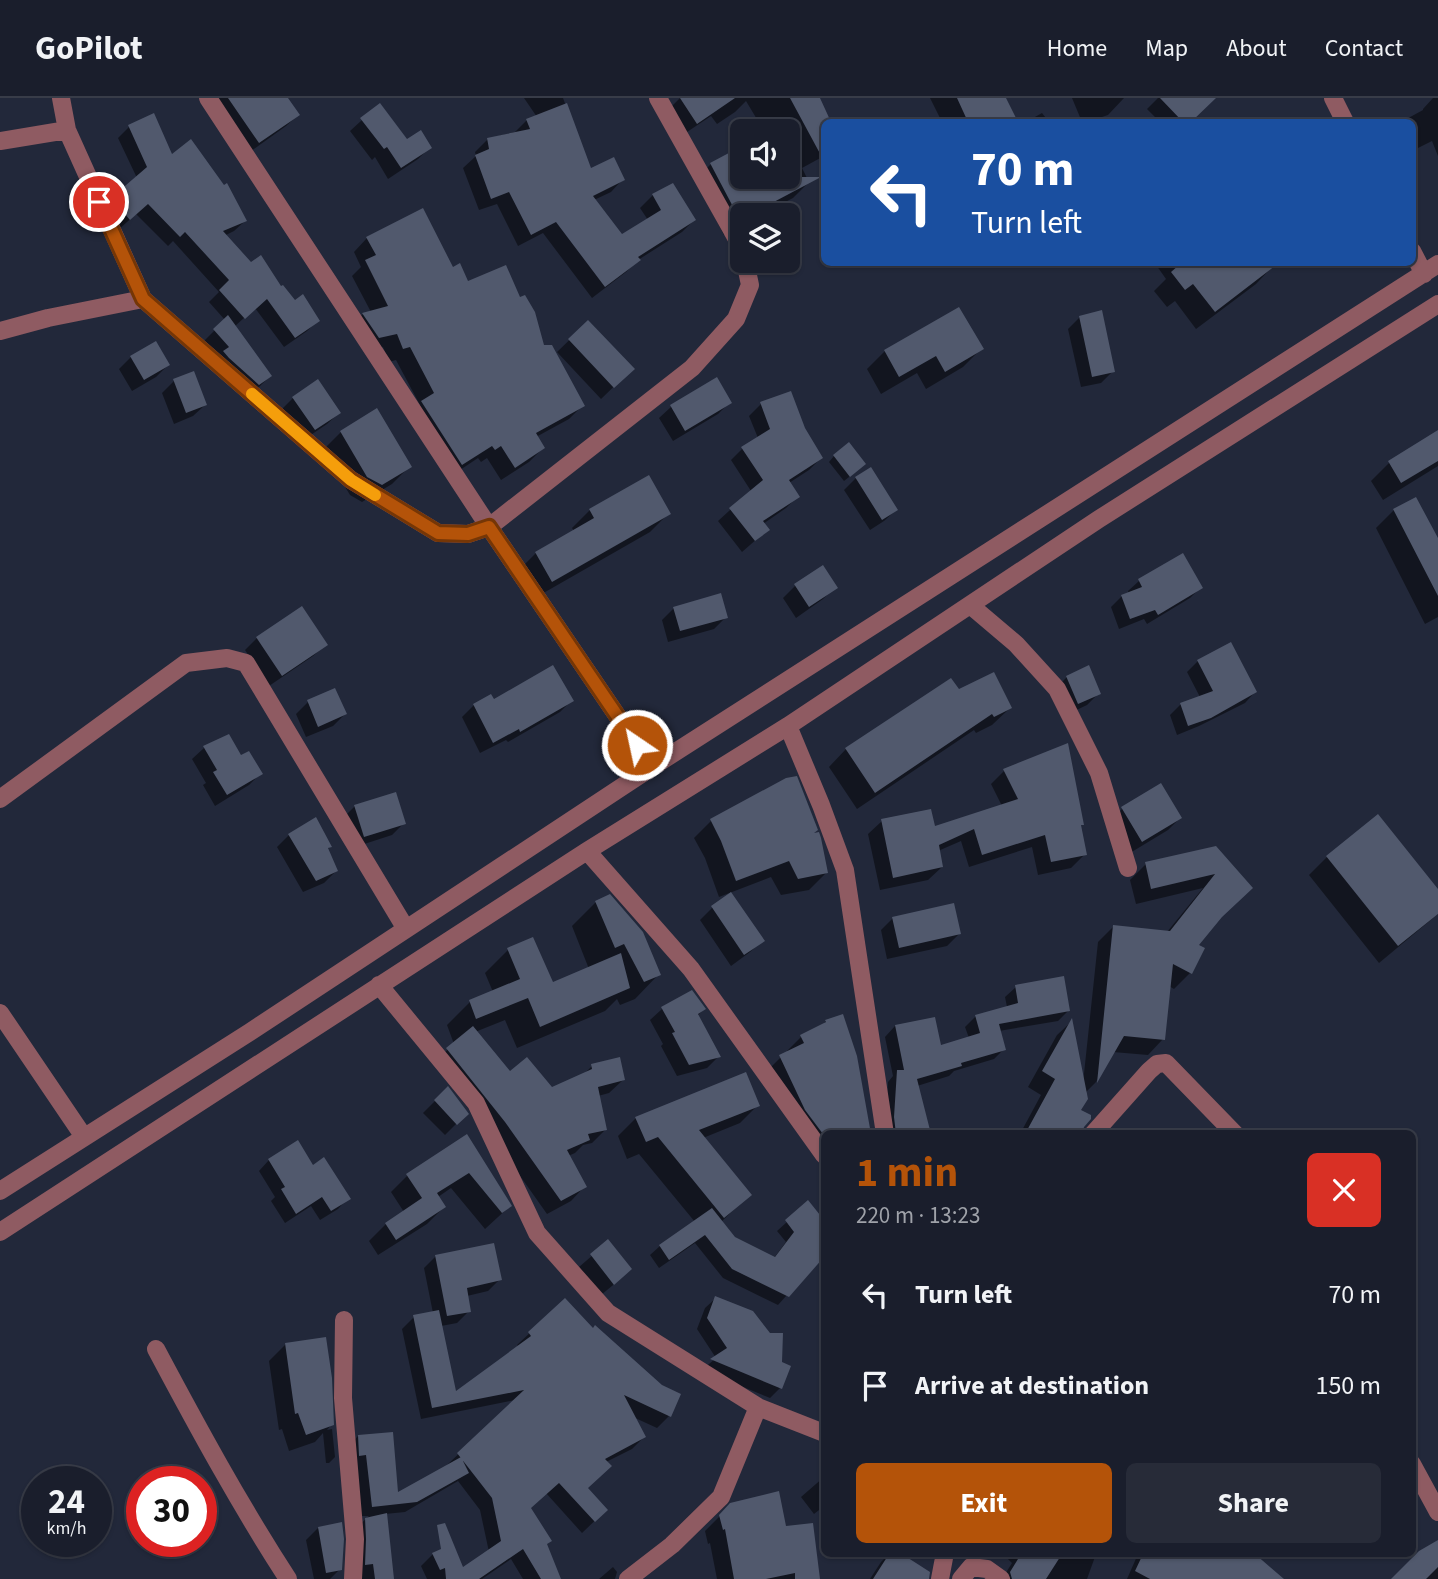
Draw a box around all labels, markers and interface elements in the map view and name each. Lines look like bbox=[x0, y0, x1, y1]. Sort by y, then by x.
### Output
text: GoPilot bbox=[35, 25, 143, 72]
text: Home bbox=[1047, 31, 1107, 66]
text: Map bbox=[1145, 31, 1188, 66]
text: About bbox=[1226, 31, 1287, 66]
text: Contact bbox=[1325, 31, 1403, 66]
map controls bbox=[730, 119, 800, 273]
button: sound bbox=[730, 119, 800, 189]
text: 70 m bbox=[971, 135, 1075, 205]
icon: left bbox=[856, 147, 947, 238]
pin bbox=[69, 172, 129, 232]
icon: arrive bbox=[80, 183, 118, 221]
text: Turn left bbox=[971, 200, 1082, 246]
button: layers bbox=[730, 203, 800, 273]
position arrow bbox=[600, 708, 674, 782]
text: 1 min bbox=[856, 1143, 958, 1203]
button: close bbox=[1307, 1153, 1381, 1227]
text: 220 m · 13:23 bbox=[856, 1199, 980, 1232]
icon: left bbox=[856, 1276, 894, 1314]
text: Turn left bbox=[915, 1276, 1012, 1313]
text: 70 m bbox=[1328, 1276, 1381, 1313]
icon: arrive bbox=[856, 1367, 894, 1405]
text: Arrive at destination bbox=[915, 1367, 1149, 1404]
text: 150 m bbox=[1315, 1367, 1381, 1404]
button: Exit bbox=[856, 1463, 1112, 1543]
button: Share bbox=[1126, 1463, 1381, 1543]
speed limit sign: 30 bbox=[126, 1466, 217, 1557]
text: 24 bbox=[48, 1477, 85, 1527]
text: km/h bbox=[47, 1516, 86, 1541]

